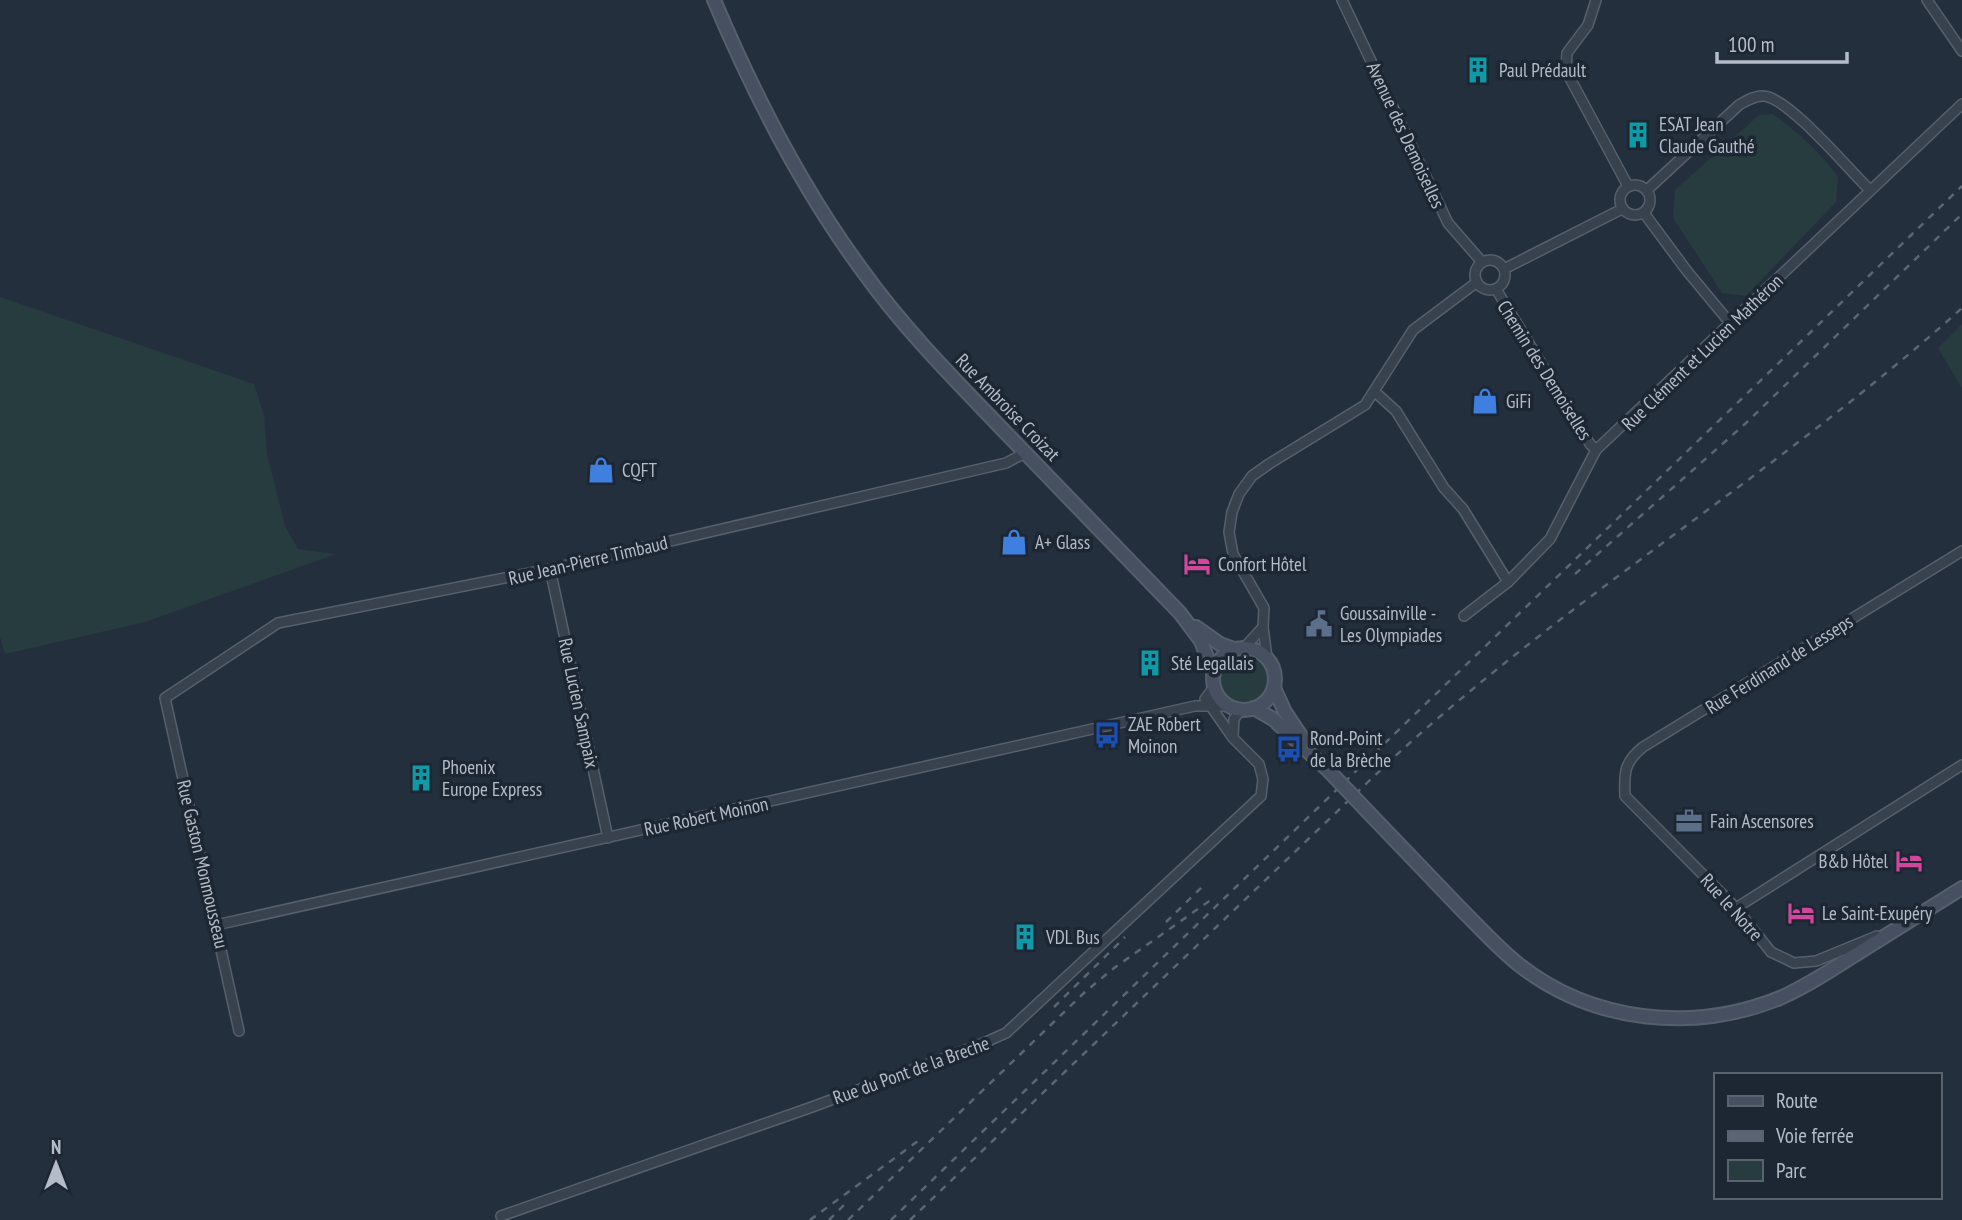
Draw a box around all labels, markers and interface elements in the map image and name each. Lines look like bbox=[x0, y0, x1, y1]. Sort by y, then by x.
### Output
scale bar bbox=[1717, 21, 1846, 65]
text: 100 m bbox=[1728, 31, 1774, 58]
building icon: Paul Prédault bbox=[1463, 55, 1493, 85]
street label: Avenue des Demoiselles bbox=[1362, 58, 1450, 212]
place label: Paul Prédault bbox=[1499, 58, 1587, 82]
place label: ESAT Jean Claude Gauthé bbox=[1659, 112, 1755, 158]
building icon: ESAT Jean Claude Gauthé bbox=[1623, 120, 1653, 150]
street label: Rue Clément et Lucien Mathéron bbox=[1616, 269, 1788, 435]
street label: Chemin des Demoiselles bbox=[1492, 296, 1598, 444]
street label: Rue Ambroise Croizat bbox=[951, 348, 1066, 466]
shop icon: GiFi bbox=[1470, 386, 1500, 416]
place label: GiFi bbox=[1506, 389, 1531, 413]
shop icon: CQFT bbox=[586, 455, 616, 485]
place label: CQFT bbox=[622, 458, 658, 482]
shop icon: A+ Glass bbox=[999, 527, 1029, 557]
street label: Rue Jean-Pierre Timbaud bbox=[506, 530, 670, 590]
place label: A+ Glass bbox=[1035, 530, 1090, 554]
hotel icon: Confort Hôtel bbox=[1182, 549, 1212, 579]
place label: Confort Hôtel bbox=[1218, 552, 1307, 576]
place label: Goussainville - Les Olympiades bbox=[1340, 601, 1442, 647]
public building icon: Goussainville - Les Olympiades bbox=[1304, 609, 1334, 639]
street label: Rue Ferdinand de Lesseps bbox=[1701, 609, 1857, 719]
street label: Rue Lucien Sampaix bbox=[554, 636, 605, 770]
building icon: Sté Legallais bbox=[1135, 648, 1165, 678]
place label: Sté Legallais bbox=[1171, 651, 1254, 675]
place label: ZAE Robert Moinon bbox=[1128, 712, 1202, 758]
bus stop icon: ZAE Robert Moinon bbox=[1092, 720, 1122, 750]
place label: Rond-Point de la Brèche bbox=[1310, 726, 1391, 772]
bus stop icon: Rond-Point de la Brèche bbox=[1274, 734, 1304, 764]
place label: Phoenix Europe Express bbox=[442, 755, 542, 801]
building icon: Phoenix Europe Express bbox=[406, 763, 436, 793]
street label: Rue Gaston Monmousseau bbox=[172, 777, 234, 951]
street label: Rue Robert Moinon bbox=[642, 791, 770, 841]
office icon: Fain Ascensores bbox=[1674, 806, 1704, 836]
place label: Fain Ascensores bbox=[1710, 809, 1814, 833]
hotel icon: B&b Hôtel bbox=[1894, 846, 1924, 876]
place label: B&b Hôtel bbox=[1819, 849, 1889, 873]
street label: Rue le Notre bbox=[1696, 868, 1769, 946]
hotel icon: Le Saint-Exupéry bbox=[1786, 898, 1816, 928]
place label: Le Saint-Exupéry bbox=[1822, 901, 1933, 925]
building icon: VDL Bus bbox=[1010, 922, 1040, 952]
place label: VDL Bus bbox=[1045, 925, 1100, 949]
street label: Rue du Pont de la Breche bbox=[830, 1031, 993, 1109]
legend bbox=[1714, 1073, 1941, 1199]
text: Route bbox=[1776, 1087, 1818, 1114]
text: Voie ferrée bbox=[1775, 1122, 1854, 1149]
north arrow bbox=[21, 1129, 91, 1199]
text: N bbox=[51, 1135, 61, 1159]
text: Parc bbox=[1776, 1157, 1807, 1184]

